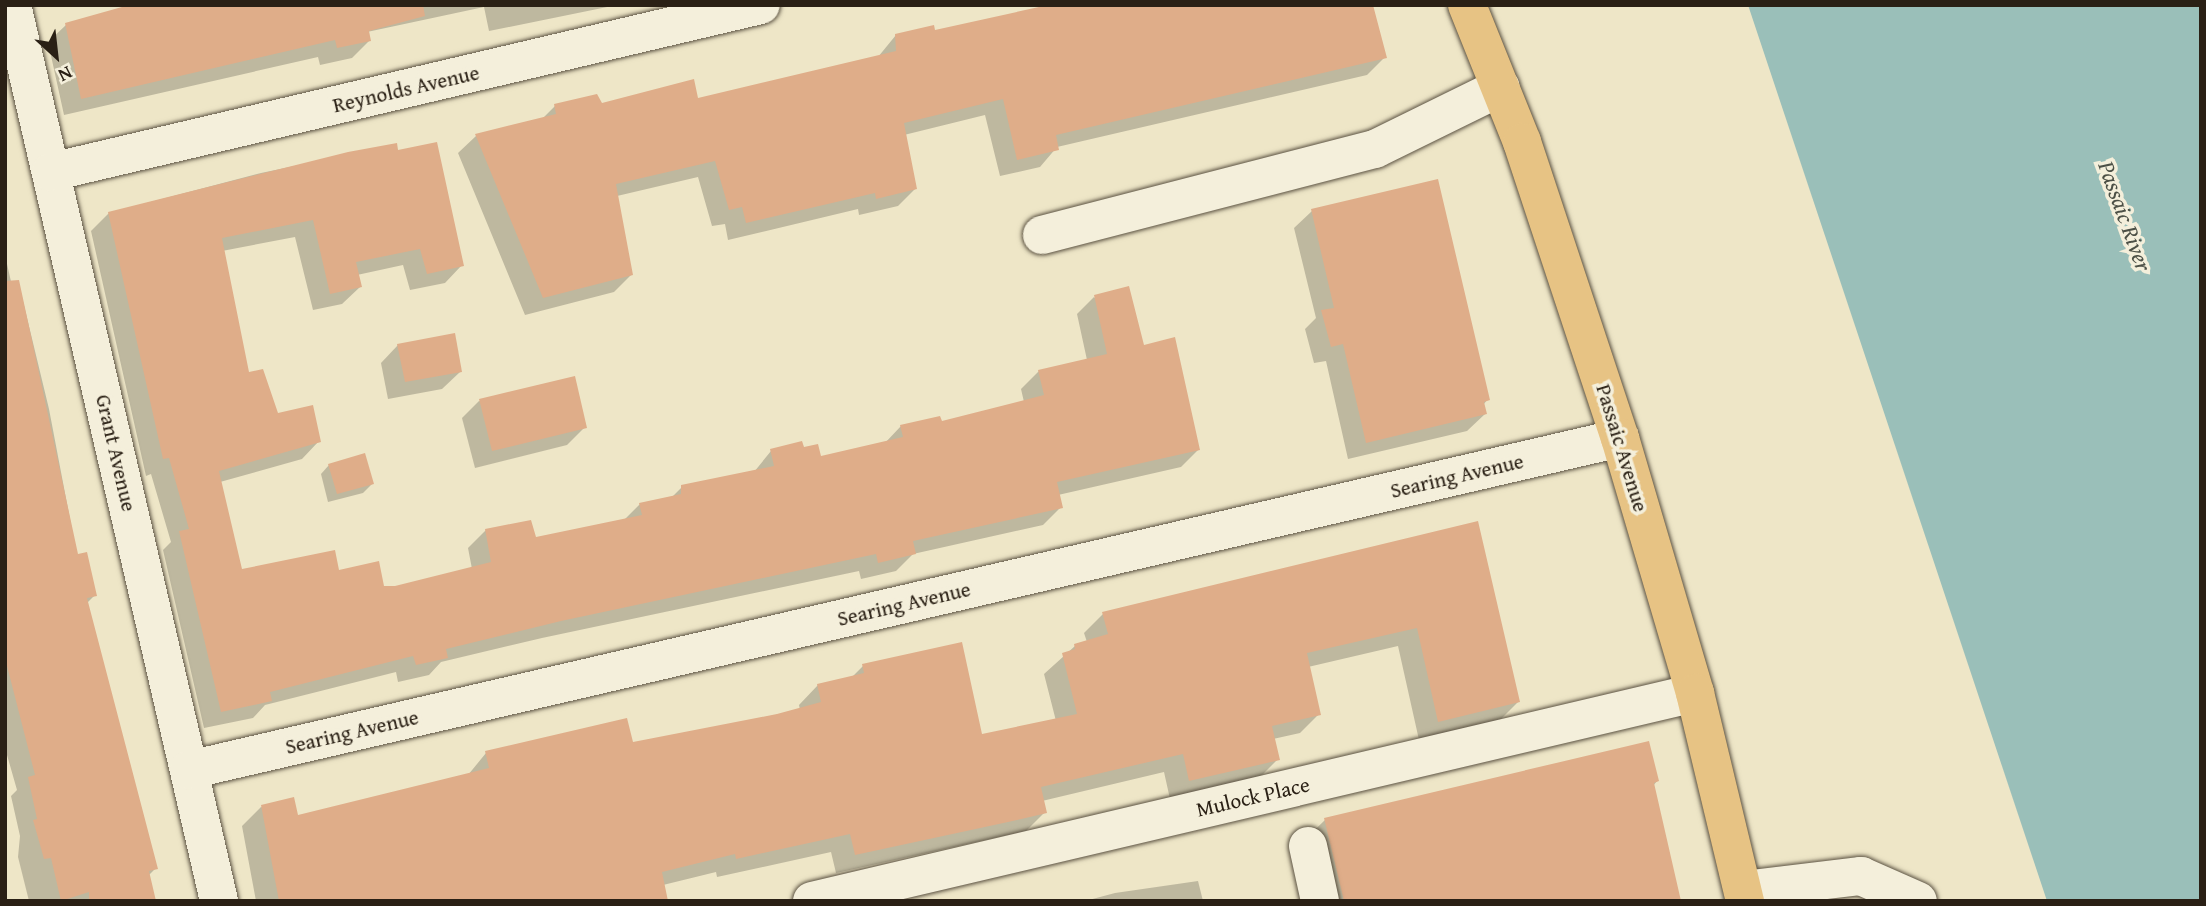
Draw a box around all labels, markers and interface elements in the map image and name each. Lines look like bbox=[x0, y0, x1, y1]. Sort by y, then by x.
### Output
north arrow bbox=[21, 21, 91, 91]
text: N bbox=[54, 59, 78, 90]
street label: Reynolds Avenue bbox=[330, 60, 482, 118]
water label: Passaic River bbox=[2092, 157, 2158, 275]
street label: Passaic Avenue bbox=[1591, 381, 1653, 515]
street label: Grant Avenue bbox=[90, 392, 142, 514]
street label: Searing Avenue bbox=[1388, 448, 1526, 504]
street label: Searing Avenue bbox=[835, 576, 973, 632]
street label: Searing Avenue bbox=[283, 704, 421, 760]
street label: Mulock Place bbox=[1194, 772, 1312, 822]

